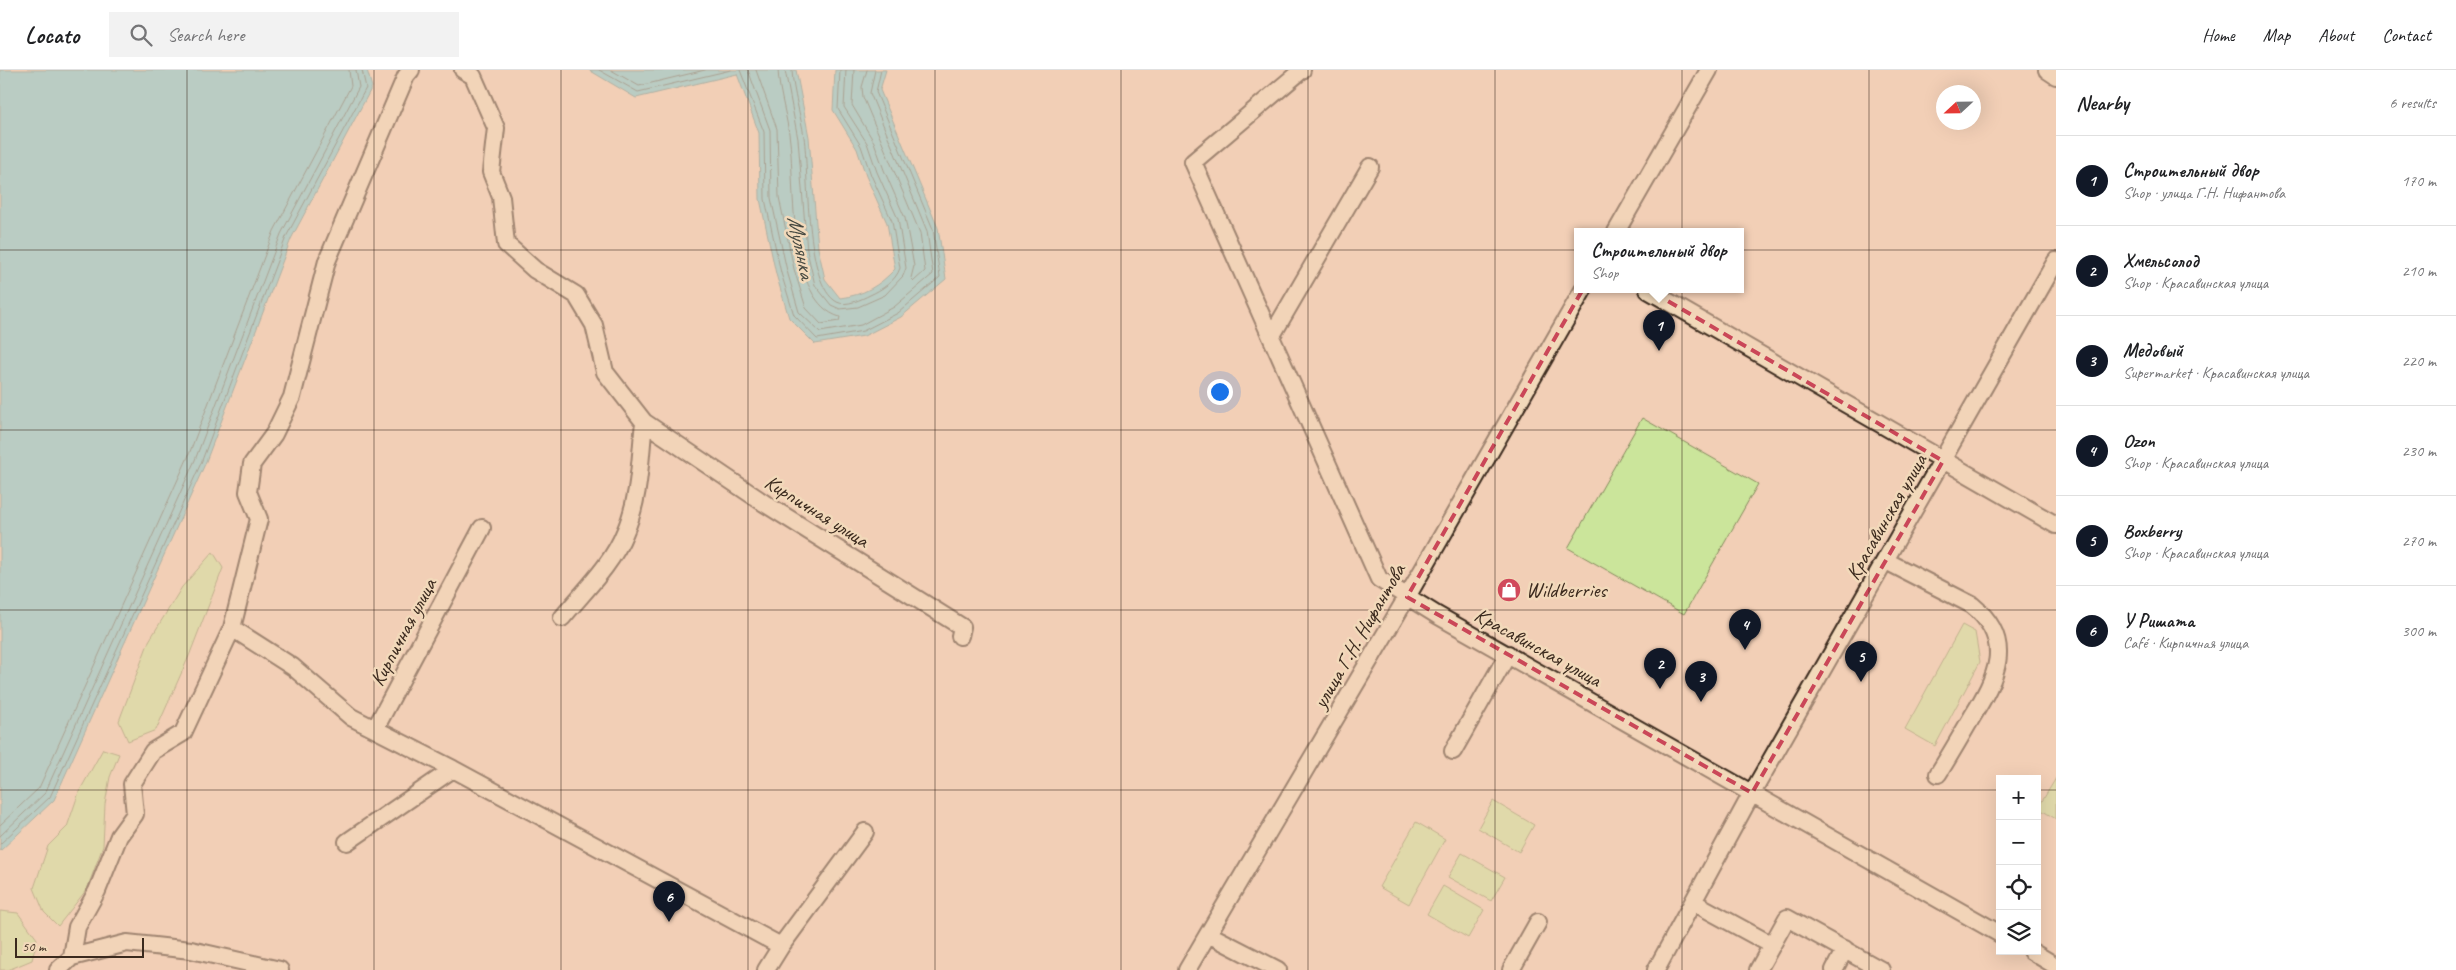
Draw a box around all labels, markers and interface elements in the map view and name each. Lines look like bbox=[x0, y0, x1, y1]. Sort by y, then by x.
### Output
search box bbox=[109, 12, 459, 57]
text: Locato bbox=[25, 20, 79, 50]
icon: search bbox=[127, 21, 155, 49]
text: Search here bbox=[167, 23, 245, 47]
text: Home bbox=[2202, 24, 2235, 46]
text: Map bbox=[2263, 24, 2290, 46]
text: About bbox=[2318, 24, 2354, 46]
text: Contact bbox=[2382, 24, 2431, 46]
north arrow bbox=[1936, 85, 1981, 130]
text: Nearby bbox=[2076, 90, 2129, 116]
text: 6 results bbox=[2389, 93, 2436, 113]
text: Строительный двор bbox=[2123, 159, 2259, 183]
text: 1 bbox=[2088, 171, 2096, 191]
text: 170 m bbox=[2402, 171, 2436, 191]
text: Shop · улица Г.Н. Нифантова bbox=[2123, 183, 2285, 203]
water label: Мулянка bbox=[781, 213, 822, 284]
popup bbox=[1574, 228, 1744, 293]
text: Строительный двор bbox=[1591, 239, 1727, 263]
text: Хмельсолод bbox=[2123, 249, 2198, 273]
text: 2 bbox=[2088, 261, 2096, 281]
text: 210 m bbox=[2402, 261, 2436, 281]
text: Shop bbox=[1591, 263, 1618, 283]
text: Shop · Красавинская улица bbox=[2123, 273, 2268, 293]
pin: 1 bbox=[1643, 310, 1675, 351]
text: Медовый bbox=[2123, 339, 2183, 363]
text: 3 bbox=[2088, 351, 2096, 371]
text: 220 m bbox=[2402, 351, 2436, 371]
text: Supermarket · Красавинская улица bbox=[2123, 363, 2309, 383]
your location bbox=[1207, 379, 1233, 405]
text: Ozon bbox=[2123, 429, 2155, 453]
text: 4 bbox=[2088, 441, 2096, 461]
text: 230 m bbox=[2402, 441, 2436, 461]
street label: Красавинская улица bbox=[1840, 448, 1933, 584]
text: Shop · Красавинская улица bbox=[2123, 453, 2268, 473]
street label: Кирпичная улица bbox=[760, 469, 876, 554]
text: Boxberry bbox=[2123, 519, 2181, 543]
text: 5 bbox=[2089, 531, 2095, 551]
text: 270 m bbox=[2402, 531, 2436, 551]
text: Shop · Красавинская улица bbox=[2123, 543, 2268, 563]
street label: улица Г.Н. Нифантова bbox=[1306, 557, 1412, 715]
street label: Кирпичная улица bbox=[364, 572, 443, 690]
shop icon: Wildberries bbox=[1496, 577, 1522, 603]
place label: Wildberries bbox=[1526, 577, 1608, 603]
street label: Красавинская улица bbox=[1470, 602, 1607, 693]
pin: 4 bbox=[1729, 609, 1761, 650]
text: У Ришата bbox=[2123, 609, 2194, 633]
text: 6 bbox=[2088, 621, 2096, 641]
text: 300 m bbox=[2402, 621, 2436, 641]
text: Café · Кирпичная улица bbox=[2123, 633, 2248, 653]
pin: 5 bbox=[1845, 641, 1877, 682]
pin: 2 bbox=[1644, 648, 1676, 689]
pin: 3 bbox=[1685, 661, 1717, 702]
map controls bbox=[1996, 775, 2041, 955]
button: + bbox=[1996, 775, 2041, 820]
button: − bbox=[1996, 820, 2041, 865]
button: locate bbox=[1996, 865, 2041, 910]
pin: 6 bbox=[653, 881, 685, 922]
button: layers bbox=[1996, 910, 2041, 955]
scale bar bbox=[15, 935, 144, 958]
text: 50 m bbox=[22, 938, 46, 955]

